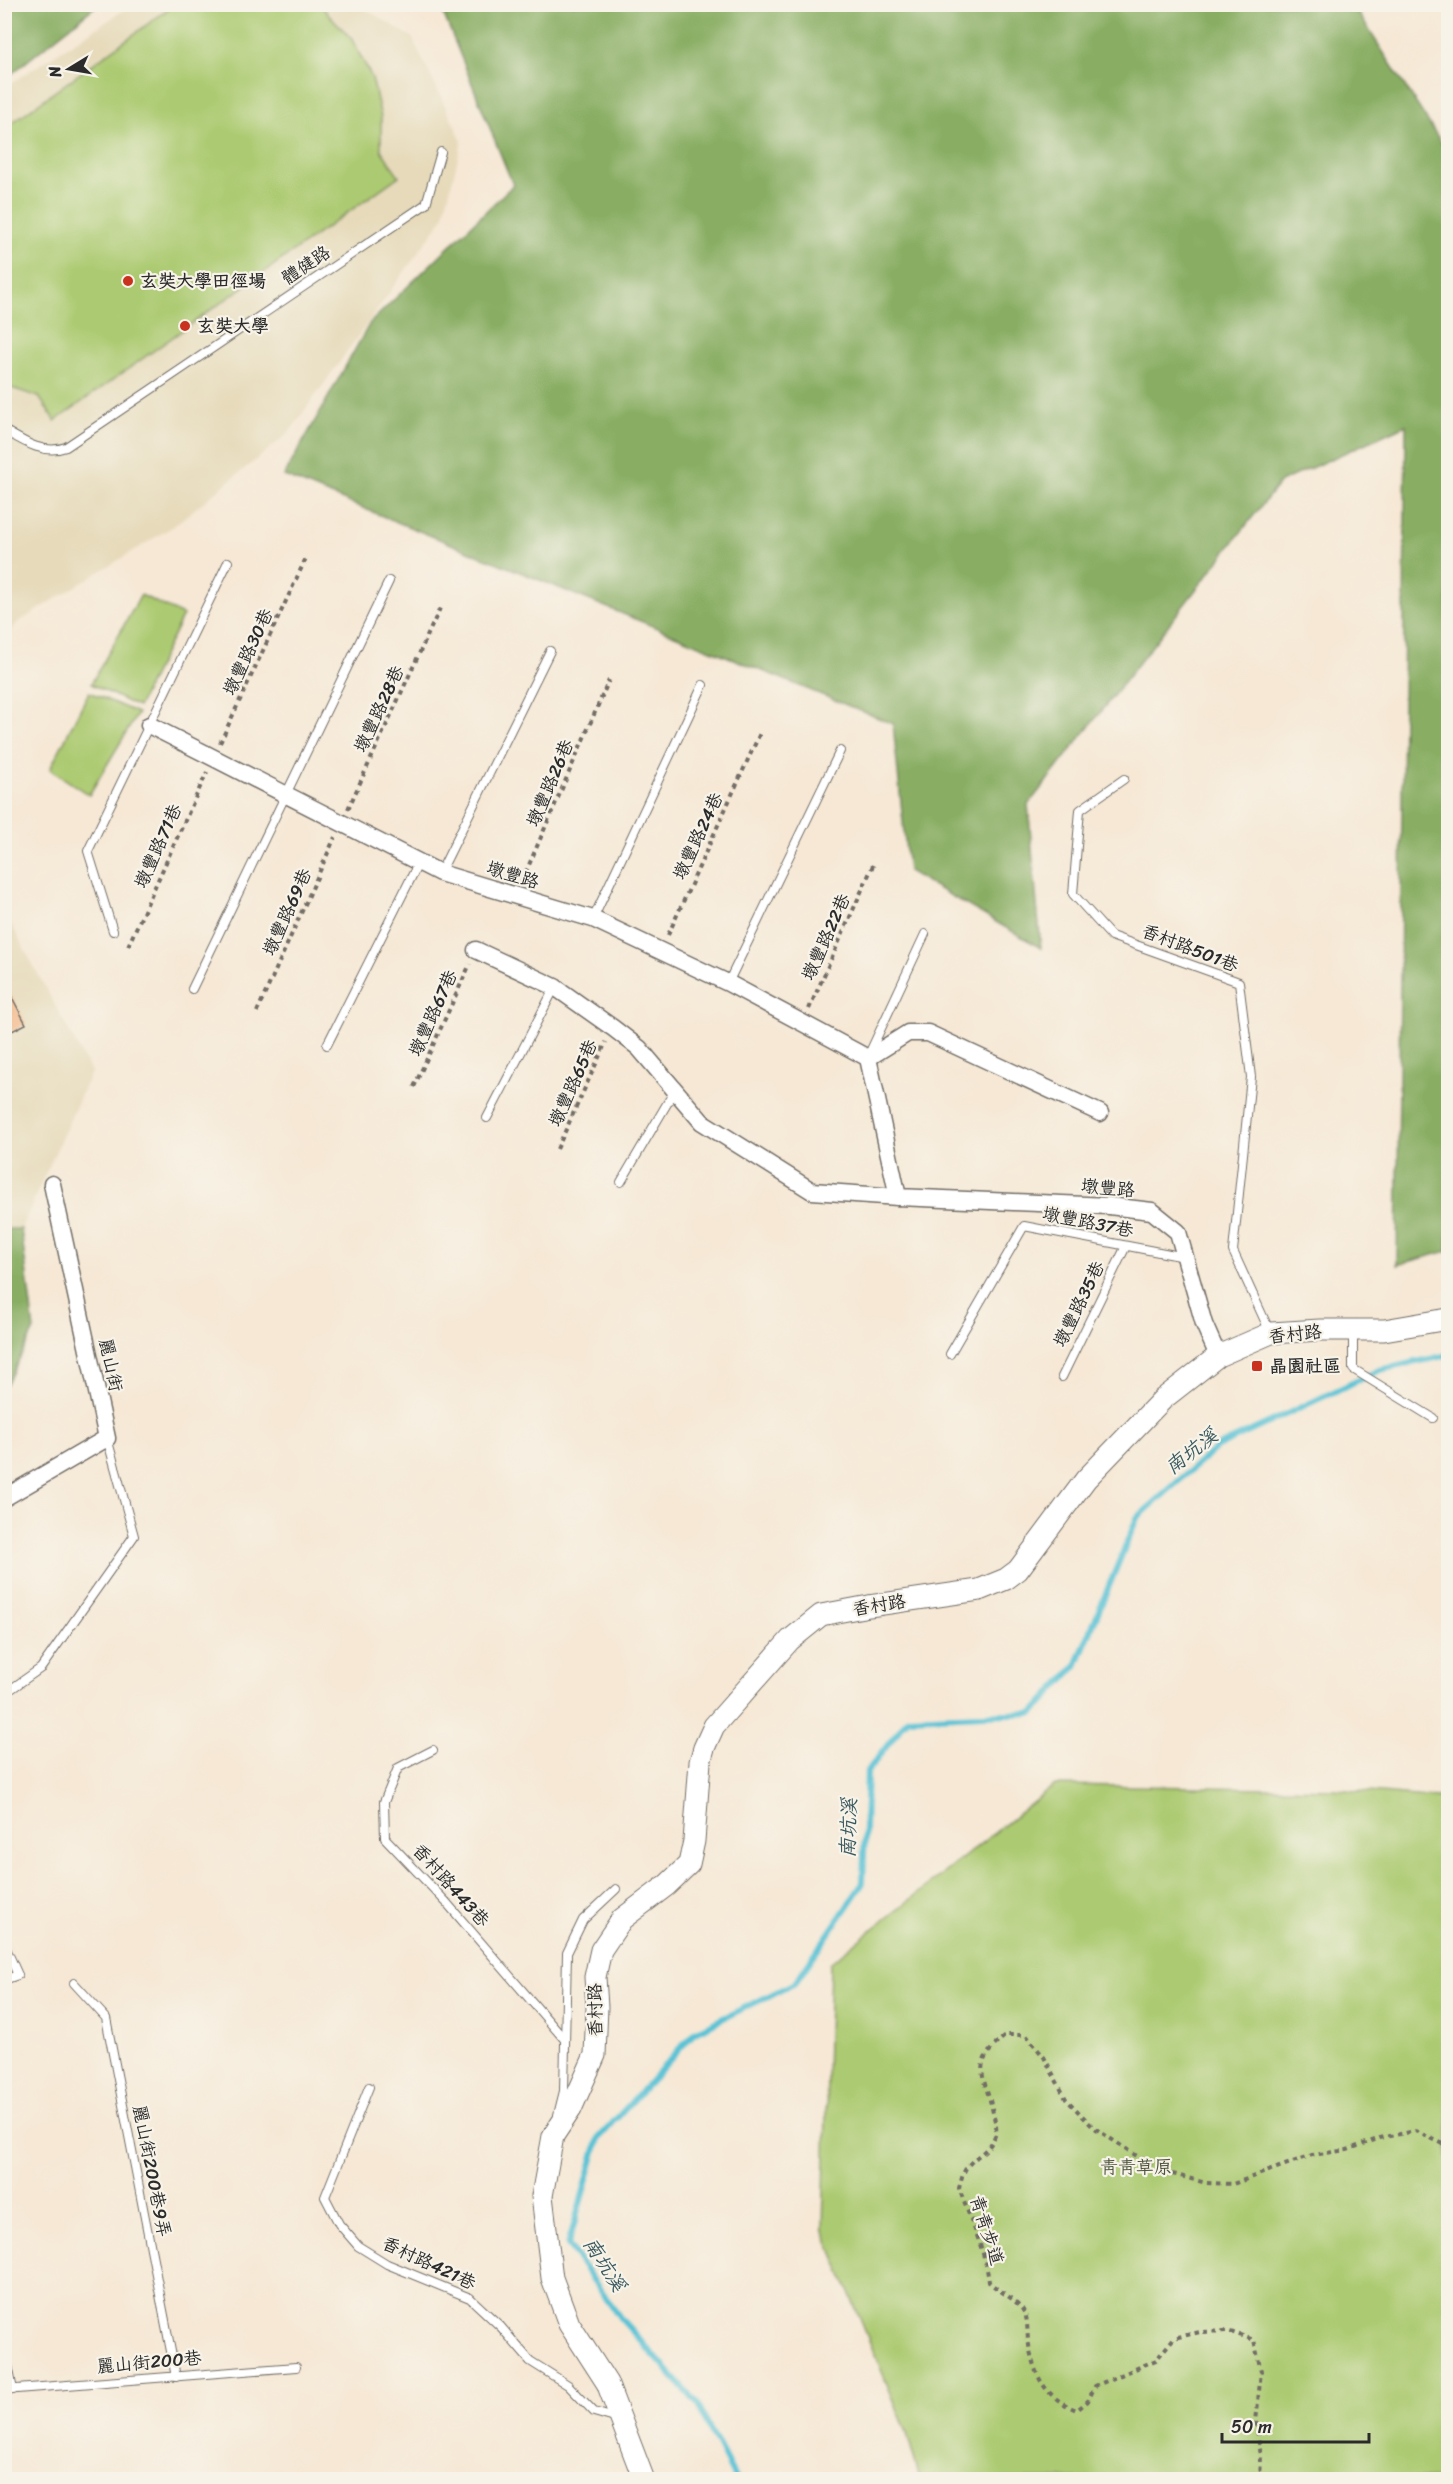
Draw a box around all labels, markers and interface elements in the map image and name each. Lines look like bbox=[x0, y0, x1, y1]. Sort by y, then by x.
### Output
north arrow bbox=[39, 39, 99, 99]
text: N bbox=[39, 63, 70, 81]
street label: 體健路 bbox=[275, 237, 337, 293]
place label: 玄奘大學田徑場 bbox=[140, 265, 266, 297]
marker: 玄奘大學田徑場 bbox=[121, 274, 135, 288]
place label: 玄奘大學 bbox=[197, 310, 269, 342]
marker: 玄奘大學 bbox=[178, 319, 192, 333]
street label: 墩豐路30巷 bbox=[214, 603, 282, 701]
street label: 墩豐路28巷 bbox=[345, 660, 413, 758]
street label: 墩豐路26巷 bbox=[517, 734, 583, 832]
street label: 墩豐路24巷 bbox=[664, 787, 732, 885]
street label: 墩豐路71巷 bbox=[125, 798, 191, 894]
street label: 墩豐路 bbox=[483, 852, 543, 898]
street label: 墩豐路69巷 bbox=[253, 863, 321, 961]
street label: 墩豐路22巷 bbox=[793, 888, 859, 986]
street label: 香村路501巷 bbox=[1137, 915, 1243, 981]
street label: 墩豐路67巷 bbox=[400, 964, 466, 1062]
street label: 墩豐路65巷 bbox=[539, 1034, 607, 1132]
street label: 墩豐路 bbox=[1080, 1170, 1136, 1206]
street label: 墩豐路37巷 bbox=[1040, 1198, 1136, 1246]
street label: 墩豐路35巷 bbox=[1044, 1255, 1114, 1353]
street label: 香村路 bbox=[1266, 1315, 1324, 1353]
street label: 麗山街 bbox=[90, 1335, 132, 1395]
place label: 晶園社區 bbox=[1269, 1350, 1341, 1382]
marker: 晶園社區 bbox=[1250, 1359, 1264, 1373]
water label: 南坑溪 bbox=[1157, 1419, 1227, 1484]
street label: 香村路 bbox=[850, 1585, 908, 1625]
water label: 南坑溪 bbox=[830, 1796, 867, 1859]
street label: 香村路443巷 bbox=[404, 1836, 498, 1934]
street label: 香村路 bbox=[579, 1983, 611, 2037]
street label: 麗山街200巷9弄 bbox=[123, 2102, 181, 2240]
park label: 青青草原 bbox=[1100, 2151, 1172, 2183]
street label: 青青步道 bbox=[961, 2191, 1013, 2269]
street label: 香村路421巷 bbox=[376, 2227, 482, 2299]
water label: 南坑溪 bbox=[574, 2230, 636, 2300]
street label: 麗山街200巷 bbox=[95, 2341, 203, 2383]
scale bar bbox=[1222, 2406, 1369, 2444]
text: 50 m bbox=[1231, 2411, 1272, 2443]

